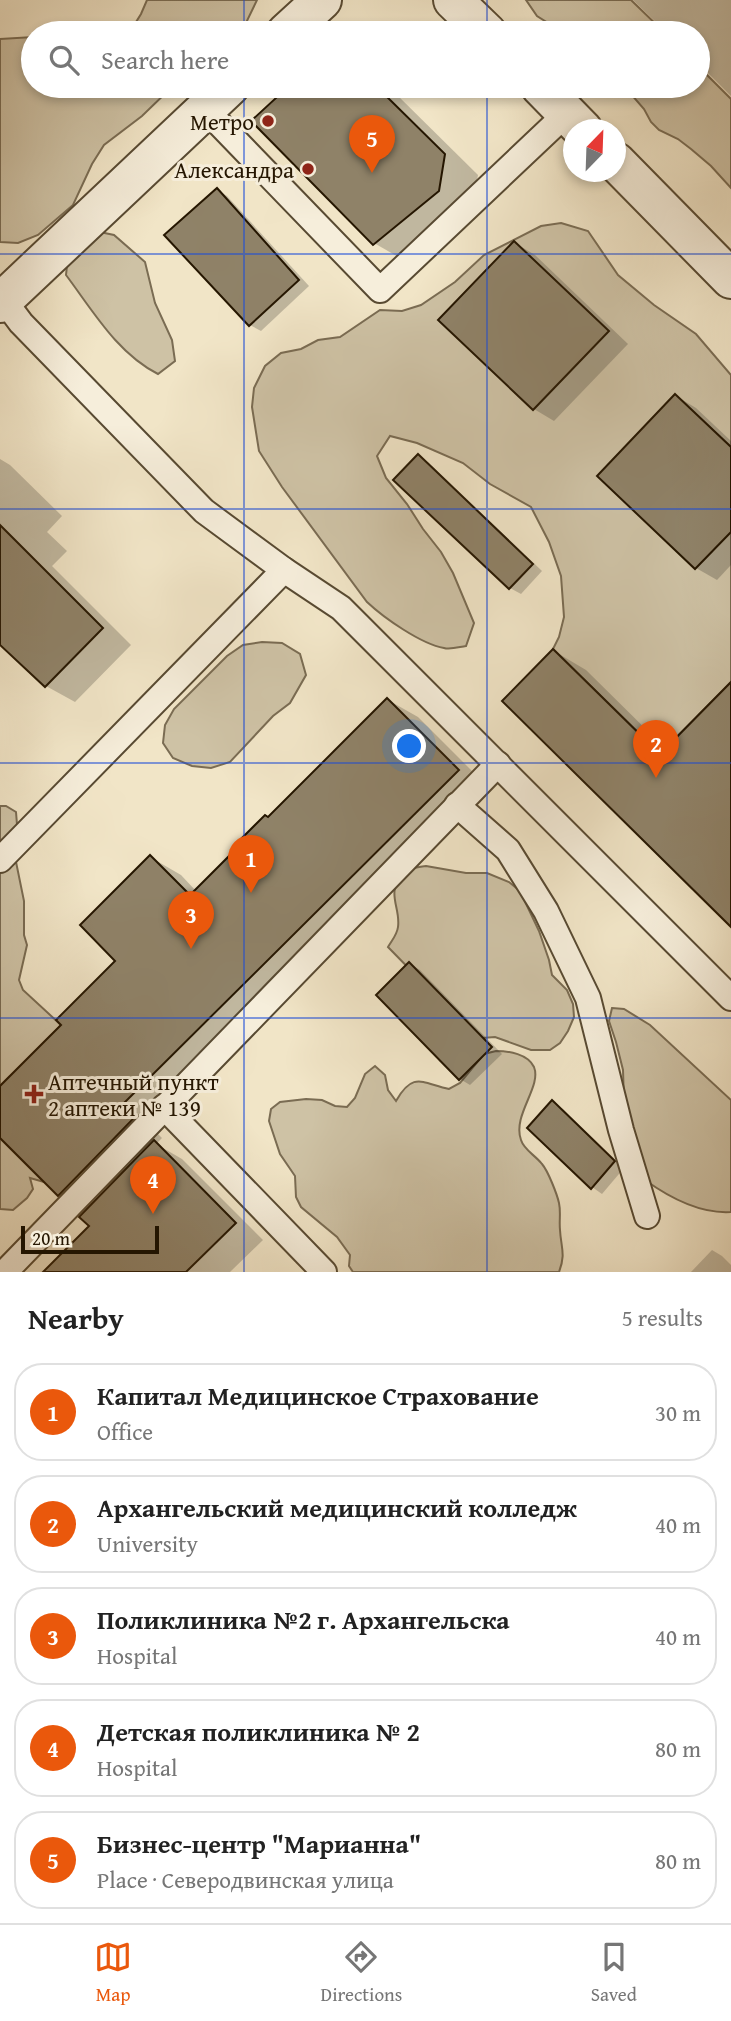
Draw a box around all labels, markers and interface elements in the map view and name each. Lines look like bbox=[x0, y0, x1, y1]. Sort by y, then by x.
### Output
search box bbox=[21, 21, 710, 98]
text: Search here bbox=[101, 40, 229, 79]
icon: search bbox=[45, 41, 83, 79]
place label: Метро bbox=[190, 105, 254, 138]
marker: Метро bbox=[260, 113, 276, 129]
pin: 5 bbox=[349, 115, 395, 173]
north arrow bbox=[563, 119, 626, 182]
place label: Александра bbox=[174, 153, 294, 186]
marker: Александра bbox=[300, 161, 316, 177]
pin: 2 bbox=[633, 720, 679, 778]
your location bbox=[392, 729, 426, 763]
pin: 1 bbox=[228, 835, 274, 893]
pin: 3 bbox=[168, 891, 214, 949]
place label: Аптечный пункт 2 аптеки № 139 bbox=[48, 1065, 219, 1124]
marker: Аптечный пункт 2 аптеки № 139 bbox=[26, 1086, 42, 1102]
pin: 4 bbox=[130, 1156, 176, 1214]
scale bar bbox=[21, 1223, 159, 1255]
text: 20 m bbox=[32, 1224, 70, 1252]
text: Nearby bbox=[28, 1296, 124, 1340]
text: 5 results bbox=[622, 1301, 703, 1334]
text: Капитал Медицинское Страхование bbox=[97, 1376, 539, 1415]
text: 1 bbox=[47, 1396, 59, 1429]
text: 30 m bbox=[655, 1396, 701, 1429]
text: Office bbox=[97, 1415, 153, 1448]
text: Архангельский медицинский колледж bbox=[97, 1488, 577, 1527]
text: 2 bbox=[47, 1508, 59, 1541]
text: 40 m bbox=[655, 1508, 701, 1541]
text: University bbox=[97, 1527, 198, 1560]
text: Поликлиника №2 г. Архангельска bbox=[97, 1600, 510, 1639]
text: 3 bbox=[47, 1620, 59, 1653]
text: 40 m bbox=[655, 1620, 701, 1653]
text: Hospital bbox=[97, 1639, 177, 1672]
text: Детская поликлиника № 2 bbox=[97, 1712, 420, 1751]
text: 4 bbox=[47, 1732, 59, 1765]
text: 80 m bbox=[655, 1732, 701, 1765]
text: Hospital bbox=[97, 1751, 177, 1784]
text: Бизнес-центр "Марианна" bbox=[97, 1824, 421, 1863]
text: 5 bbox=[47, 1844, 59, 1877]
text: 80 m bbox=[655, 1844, 701, 1877]
text: Place · Северодвинская улица bbox=[97, 1863, 394, 1896]
tab: Map bbox=[94, 1938, 132, 2008]
tab: Directions bbox=[321, 1938, 402, 2008]
tab: Saved bbox=[591, 1938, 637, 2008]

